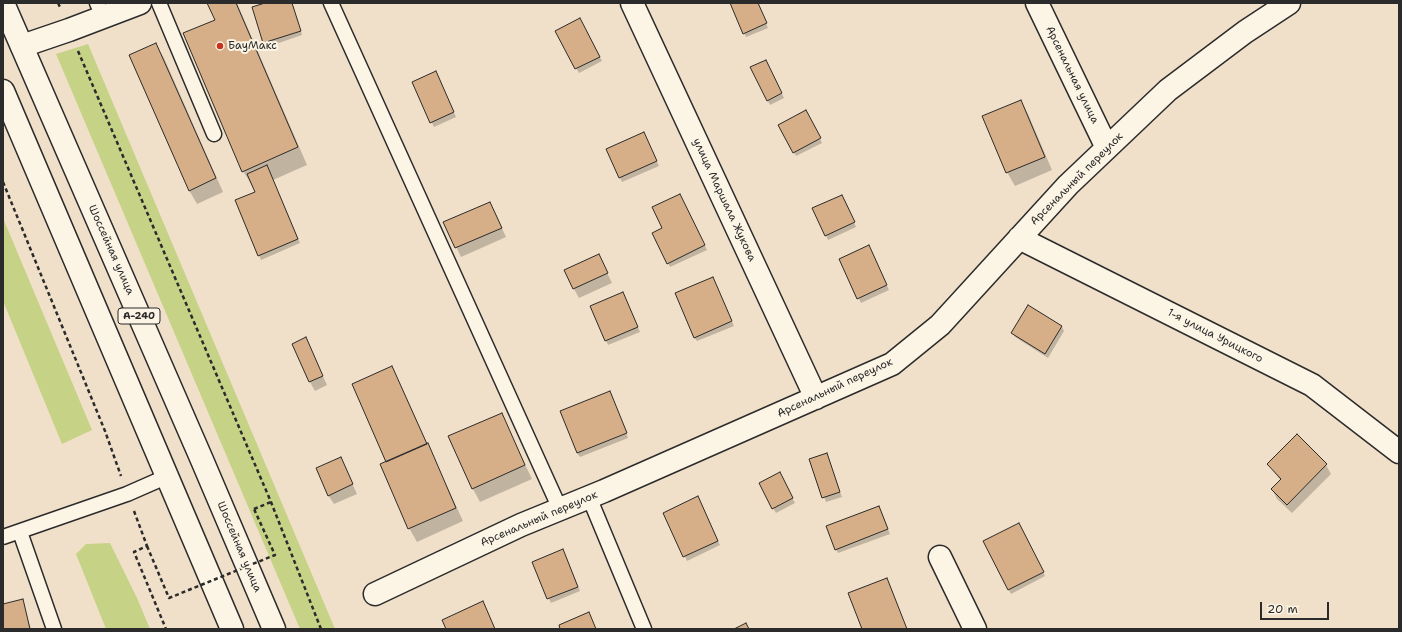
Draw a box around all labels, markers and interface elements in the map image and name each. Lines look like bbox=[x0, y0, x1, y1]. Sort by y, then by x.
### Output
street label: Арсенальная улица bbox=[1043, 24, 1101, 126]
place label: БауМакс bbox=[228, 39, 277, 53]
marker: БауМакс bbox=[215, 41, 225, 51]
street label: Арсенальный переулок bbox=[1028, 130, 1126, 228]
street label: улица Маршала Жукова bbox=[690, 136, 758, 264]
street label: Шоссейная улица bbox=[85, 203, 137, 297]
street label: 1-я улица Урицкого bbox=[1165, 306, 1265, 366]
road number: А-240 bbox=[118, 308, 160, 324]
street label: Арсенальный переулок bbox=[775, 355, 895, 421]
street label: Арсенальный переулок bbox=[479, 488, 599, 550]
street label: Шоссейная улица bbox=[214, 500, 264, 594]
scale bar bbox=[1262, 594, 1331, 620]
text: 20 m bbox=[1267, 601, 1298, 617]

